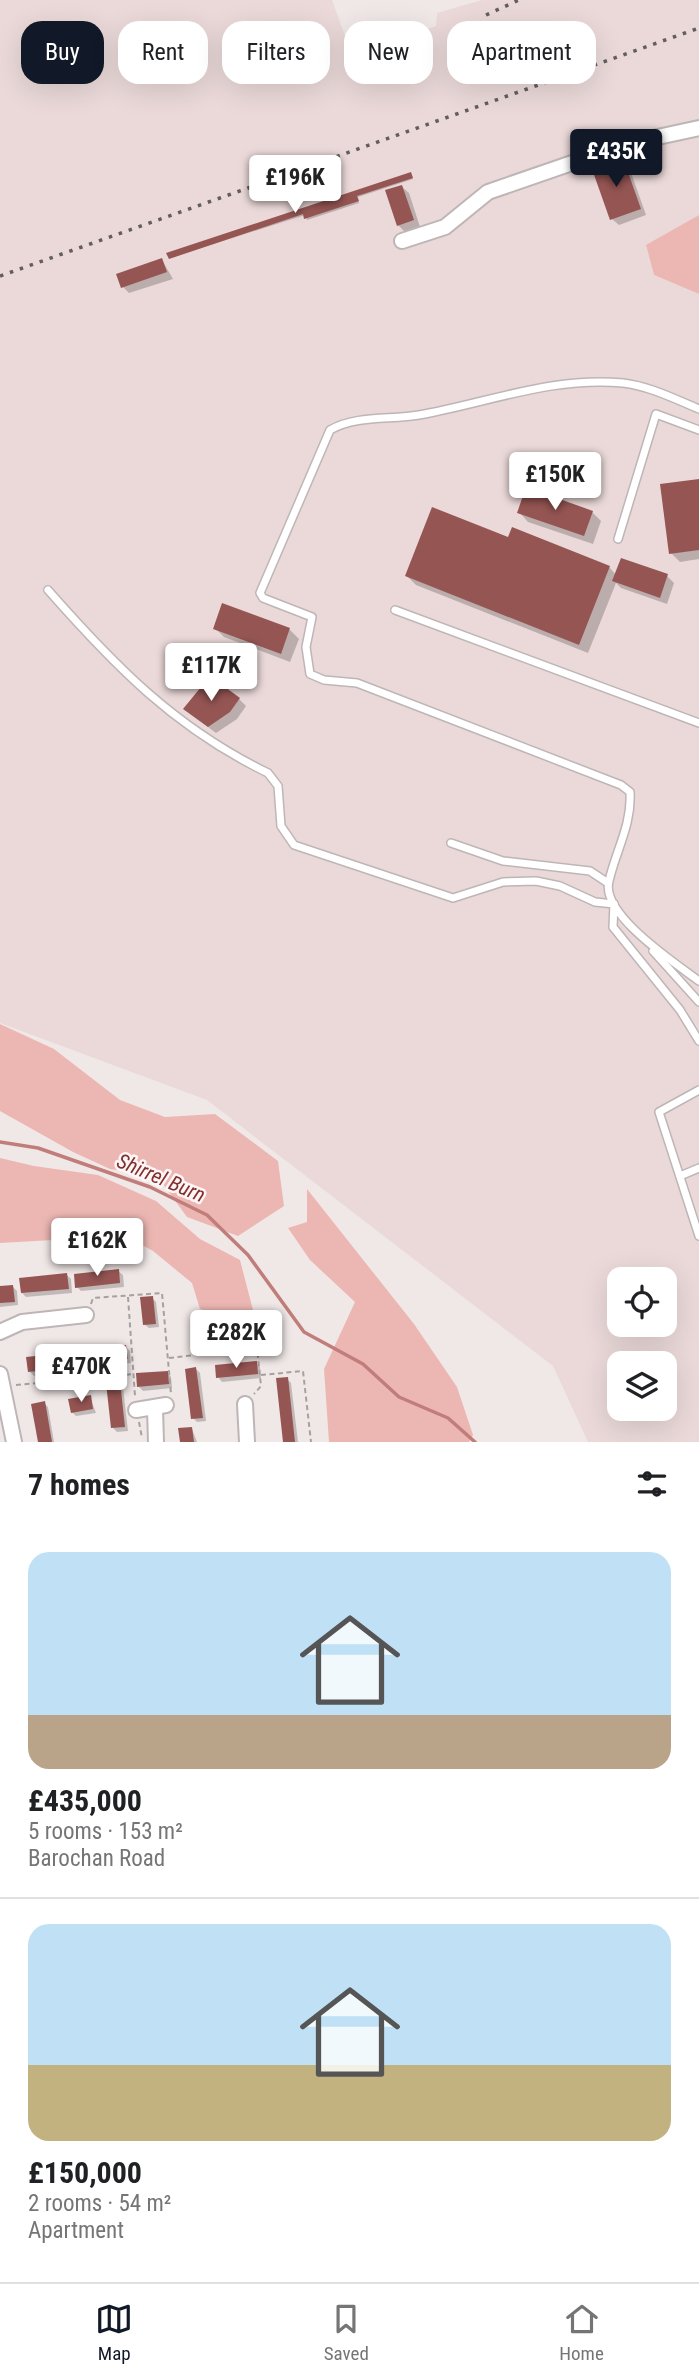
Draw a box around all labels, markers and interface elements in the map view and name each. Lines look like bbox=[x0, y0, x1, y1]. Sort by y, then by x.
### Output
chip: Buy bbox=[21, 21, 104, 84]
chip: Rent bbox=[118, 21, 208, 84]
chip: Filters bbox=[222, 21, 330, 84]
chip: New bbox=[344, 21, 433, 84]
chip: Apartment bbox=[447, 21, 596, 84]
pin: £435K bbox=[567, 130, 665, 189]
text: £435K bbox=[586, 138, 646, 165]
pin: £196K bbox=[246, 156, 344, 215]
text: £196K bbox=[265, 164, 325, 191]
pin: £150K bbox=[506, 452, 604, 512]
text: £150K bbox=[525, 461, 585, 488]
pin: £117K bbox=[162, 644, 260, 703]
text: £117K bbox=[181, 652, 241, 679]
water label: Shirrel Burn bbox=[113, 1149, 209, 1207]
pin: £162K bbox=[48, 1218, 146, 1278]
text: £162K bbox=[67, 1227, 127, 1254]
map controls bbox=[607, 1267, 677, 1421]
button: locate bbox=[607, 1267, 677, 1337]
pin: £282K bbox=[187, 1310, 285, 1370]
text: £282K bbox=[206, 1319, 266, 1346]
pin: £470K bbox=[32, 1344, 130, 1404]
button: layers bbox=[607, 1351, 677, 1421]
text: £470K bbox=[51, 1353, 111, 1380]
icon: filters bbox=[633, 1465, 671, 1503]
text: 7 homes bbox=[28, 1467, 130, 1502]
icon: home bbox=[287, 1597, 413, 1723]
text: £435,000 bbox=[28, 1783, 142, 1818]
text: 5 rooms · 153 m² bbox=[28, 1818, 183, 1845]
text: Barochan Road bbox=[28, 1845, 165, 1872]
icon: home bbox=[287, 1969, 413, 2095]
text: £150,000 bbox=[28, 2155, 142, 2190]
text: 2 rooms · 54 m² bbox=[28, 2190, 171, 2217]
text: Apartment bbox=[28, 2217, 124, 2244]
tab: Map bbox=[95, 2300, 133, 2365]
tab: Saved bbox=[324, 2300, 369, 2365]
tab: Home bbox=[559, 2300, 604, 2365]

